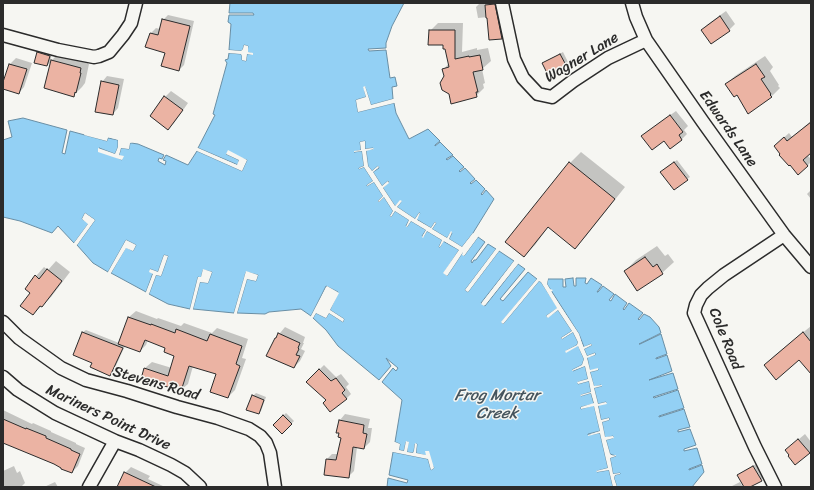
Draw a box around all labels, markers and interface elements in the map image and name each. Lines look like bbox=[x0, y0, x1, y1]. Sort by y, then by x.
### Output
street label: Wagner Lane bbox=[542, 29, 622, 87]
street label: Edwards Lane bbox=[695, 87, 761, 171]
street label: Cole Road bbox=[704, 305, 746, 373]
street label: Stevens Road bbox=[111, 363, 201, 405]
street label: Mariners Point Drive bbox=[43, 381, 173, 455]
water label: Frog Mortar Creek bbox=[455, 386, 539, 424]

